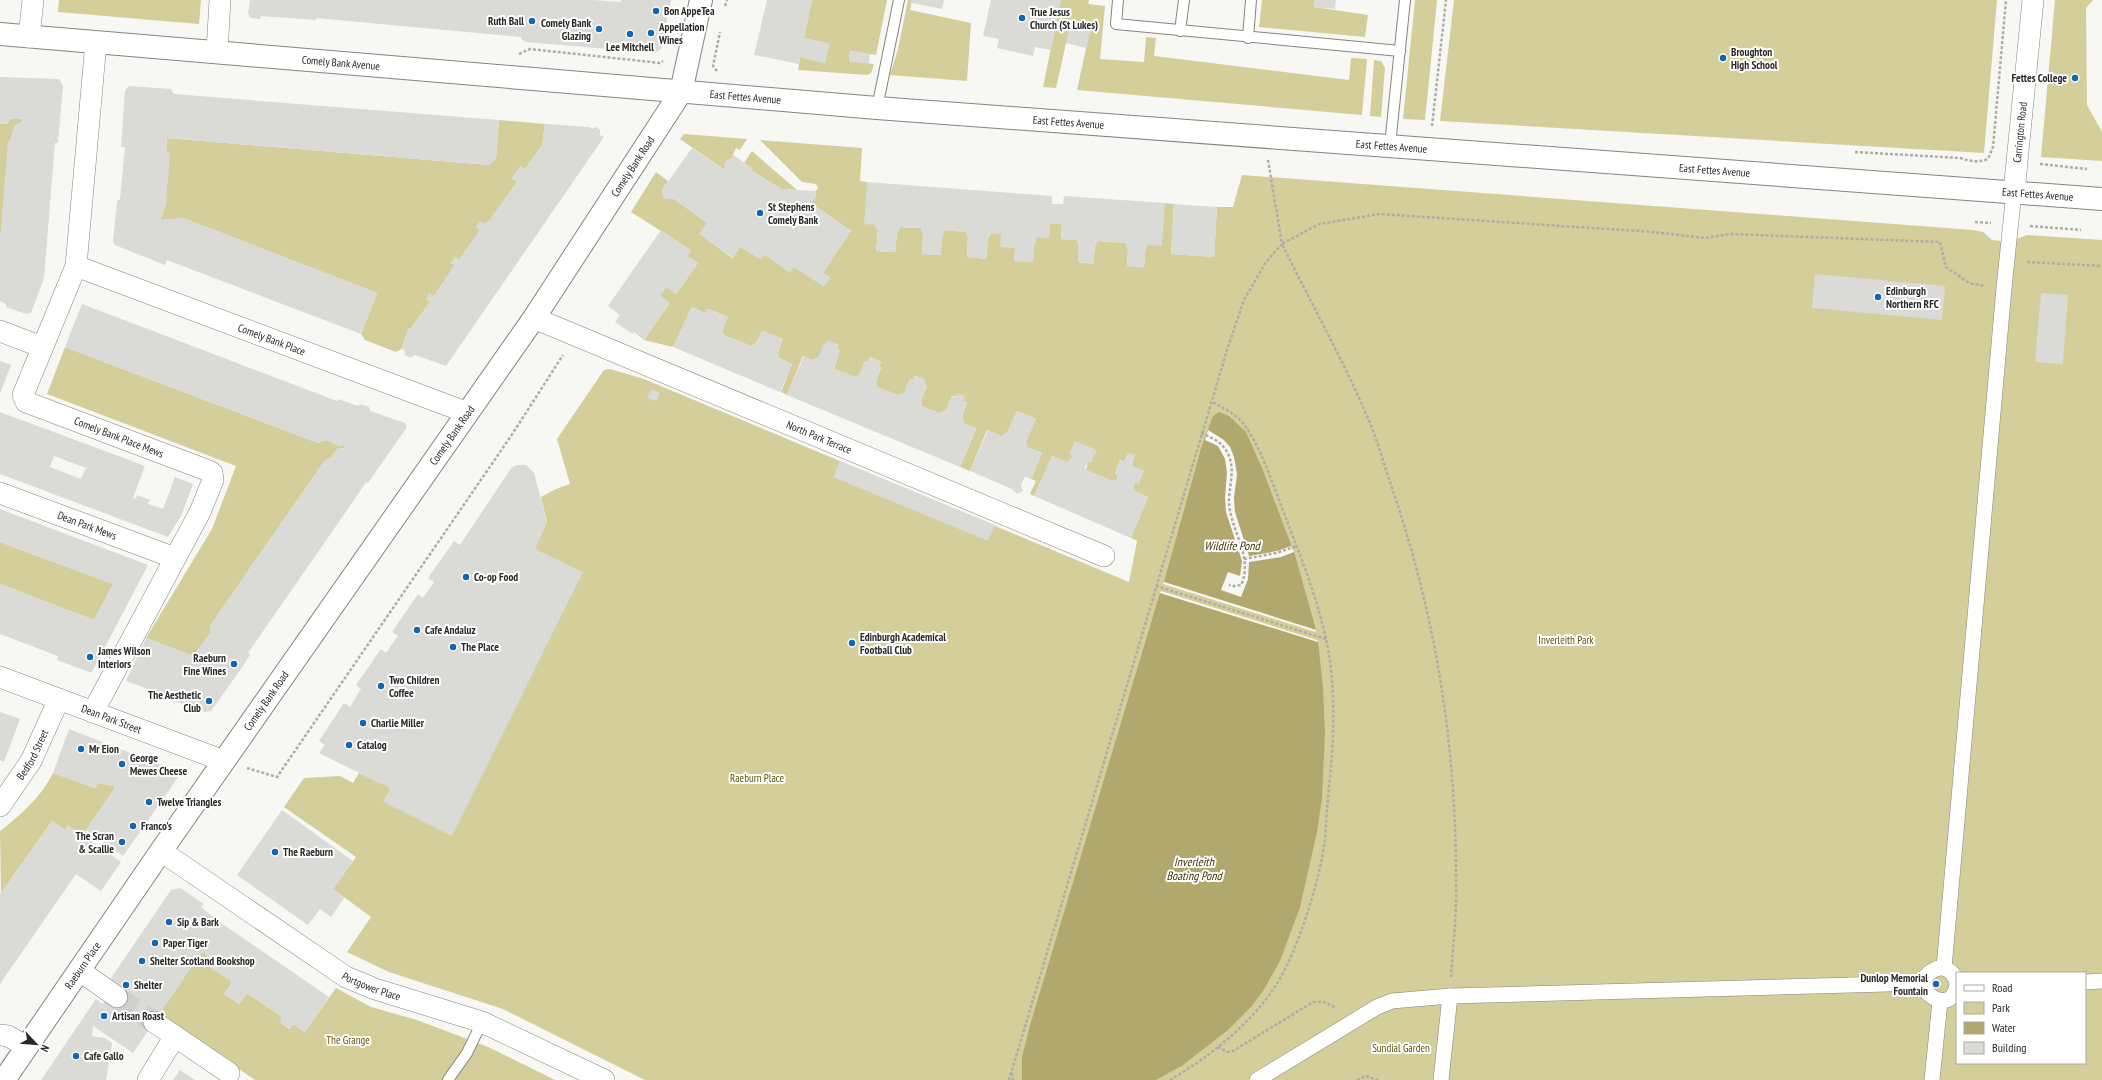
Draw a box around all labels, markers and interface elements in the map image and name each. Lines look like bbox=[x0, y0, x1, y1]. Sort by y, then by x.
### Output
place label: Bon AppeTea bbox=[664, 4, 715, 18]
place label: True Jesus Church (St Lukes) bbox=[1030, 5, 1098, 32]
marker: Bon AppeTea bbox=[651, 6, 661, 16]
marker: True Jesus Church (St Lukes) bbox=[1017, 13, 1027, 23]
place label: Ruth Ball bbox=[488, 14, 524, 28]
marker: Ruth Ball bbox=[527, 16, 537, 26]
place label: Comely Bank Glazing bbox=[541, 16, 591, 43]
place label: Appellation Wines bbox=[658, 20, 705, 47]
marker: Comely Bank Glazing bbox=[594, 24, 604, 34]
marker: Appellation Wines bbox=[646, 28, 656, 38]
marker: Lee Mitchell bbox=[625, 29, 635, 39]
place label: Lee Mitchell bbox=[606, 40, 654, 54]
place label: Broughton High School bbox=[1731, 45, 1778, 72]
street label: Comely Bank Avenue bbox=[301, 52, 381, 73]
marker: Broughton High School bbox=[1718, 53, 1728, 63]
place label: Fettes College bbox=[2011, 71, 2067, 85]
marker: Fettes College bbox=[2070, 73, 2080, 83]
street label: East Fettes Avenue bbox=[709, 87, 782, 107]
street label: Carrington Road bbox=[2010, 101, 2030, 163]
street label: East Fettes Avenue bbox=[1032, 113, 1105, 132]
street label: Comely Bank Road bbox=[608, 133, 658, 199]
street label: East Fettes Avenue bbox=[1355, 137, 1428, 156]
street label: East Fettes Avenue bbox=[1678, 161, 1751, 180]
street label: East Fettes Avenue bbox=[2002, 185, 2074, 204]
place label: St Stephens Comely Bank bbox=[768, 200, 818, 227]
marker: St Stephens Comely Bank bbox=[755, 208, 765, 218]
place label: Edinburgh Northern RFC bbox=[1886, 284, 1939, 311]
marker: Edinburgh Northern RFC bbox=[1873, 292, 1883, 302]
street label: Comely Bank Place bbox=[236, 320, 308, 359]
street label: Comely Bank Road bbox=[426, 403, 478, 468]
street label: Comely Bank Place Mews bbox=[72, 413, 166, 461]
street label: North Park Terrace bbox=[784, 417, 854, 457]
street label: Dean Park Mews bbox=[56, 508, 119, 543]
water label: Wildlife Pond bbox=[1204, 538, 1261, 553]
place label: Co-op Food bbox=[474, 570, 518, 584]
marker: Co-op Food bbox=[461, 572, 471, 582]
place label: Cafe Andaluz bbox=[425, 623, 476, 637]
marker: Cafe Andaluz bbox=[412, 625, 422, 635]
place label: Edinburgh Academical Football Club bbox=[860, 630, 946, 657]
park label: Inverleith Park bbox=[1538, 633, 1594, 647]
marker: Edinburgh Academical Football Club bbox=[847, 638, 857, 648]
place label: The Place bbox=[461, 640, 499, 654]
marker: The Place bbox=[448, 642, 458, 652]
place label: James Wilson Interiors bbox=[97, 644, 150, 671]
place label: Raeburn Fine Wines bbox=[183, 651, 226, 678]
marker: James Wilson Interiors bbox=[85, 652, 95, 662]
marker: Raeburn Fine Wines bbox=[229, 659, 239, 669]
street label: Comely Bank Road bbox=[240, 668, 292, 733]
place label: Two Children Coffee bbox=[389, 673, 439, 700]
marker: Two Children Coffee bbox=[376, 681, 386, 691]
place label: The Aesthetic Club bbox=[148, 688, 201, 715]
marker: The Aesthetic Club bbox=[204, 696, 214, 706]
street label: Dean Park Street bbox=[79, 701, 143, 736]
place label: Charlie Miller bbox=[371, 716, 425, 730]
marker: Charlie Miller bbox=[358, 718, 368, 728]
street label: Bedford Street bbox=[13, 727, 51, 782]
place label: Catalog bbox=[357, 738, 387, 752]
marker: Catalog bbox=[344, 740, 354, 750]
place label: Mr Eion bbox=[89, 742, 119, 756]
marker: Mr Eion bbox=[76, 744, 86, 754]
place label: George Mewes Cheese bbox=[130, 751, 187, 778]
marker: George Mewes Cheese bbox=[117, 759, 127, 769]
park label: Raeburn Place bbox=[730, 771, 785, 785]
place label: Twelve Triangles bbox=[157, 795, 222, 809]
marker: Twelve Triangles bbox=[144, 797, 154, 807]
place label: Franco's bbox=[141, 819, 172, 833]
marker: Franco's bbox=[128, 821, 138, 831]
place label: The Scran & Scallie bbox=[76, 829, 114, 856]
marker: The Scran & Scallie bbox=[117, 837, 127, 847]
place label: The Raeburn bbox=[283, 845, 333, 859]
marker: The Raeburn bbox=[270, 847, 280, 857]
water label: Inverleith Boating Pond bbox=[1166, 854, 1223, 883]
place label: Sip & Bark bbox=[177, 915, 219, 929]
marker: Sip & Bark bbox=[164, 917, 174, 927]
place label: Paper Tiger bbox=[163, 936, 209, 950]
marker: Paper Tiger bbox=[150, 938, 160, 948]
street label: Raeburn Place bbox=[61, 939, 104, 992]
place label: Shelter Scotland Bookshop bbox=[150, 954, 255, 968]
marker: Shelter Scotland Bookshop bbox=[137, 956, 147, 966]
street label: Portgower Place bbox=[339, 969, 403, 1004]
place label: Dunlop Memorial Fountain bbox=[1860, 971, 1928, 998]
legend bbox=[1956, 972, 2086, 1064]
place label: Shelter bbox=[134, 978, 163, 992]
marker: Dunlop Memorial Fountain bbox=[1931, 979, 1941, 989]
marker: Shelter bbox=[121, 980, 131, 990]
text: Road bbox=[1992, 980, 2012, 995]
text: Park bbox=[1992, 1000, 2010, 1015]
place label: Artisan Roast bbox=[111, 1009, 165, 1023]
marker: Artisan Roast bbox=[99, 1011, 109, 1021]
text: Water bbox=[1992, 1020, 2017, 1035]
north arrow bbox=[16, 1024, 56, 1064]
park label: The Grange bbox=[326, 1033, 370, 1047]
text: Building bbox=[1992, 1040, 2027, 1055]
park label: Sundial Garden bbox=[1372, 1041, 1430, 1055]
text: N bbox=[37, 1043, 53, 1054]
place label: Cafe Gallo bbox=[84, 1049, 124, 1063]
marker: Cafe Gallo bbox=[71, 1051, 81, 1061]

